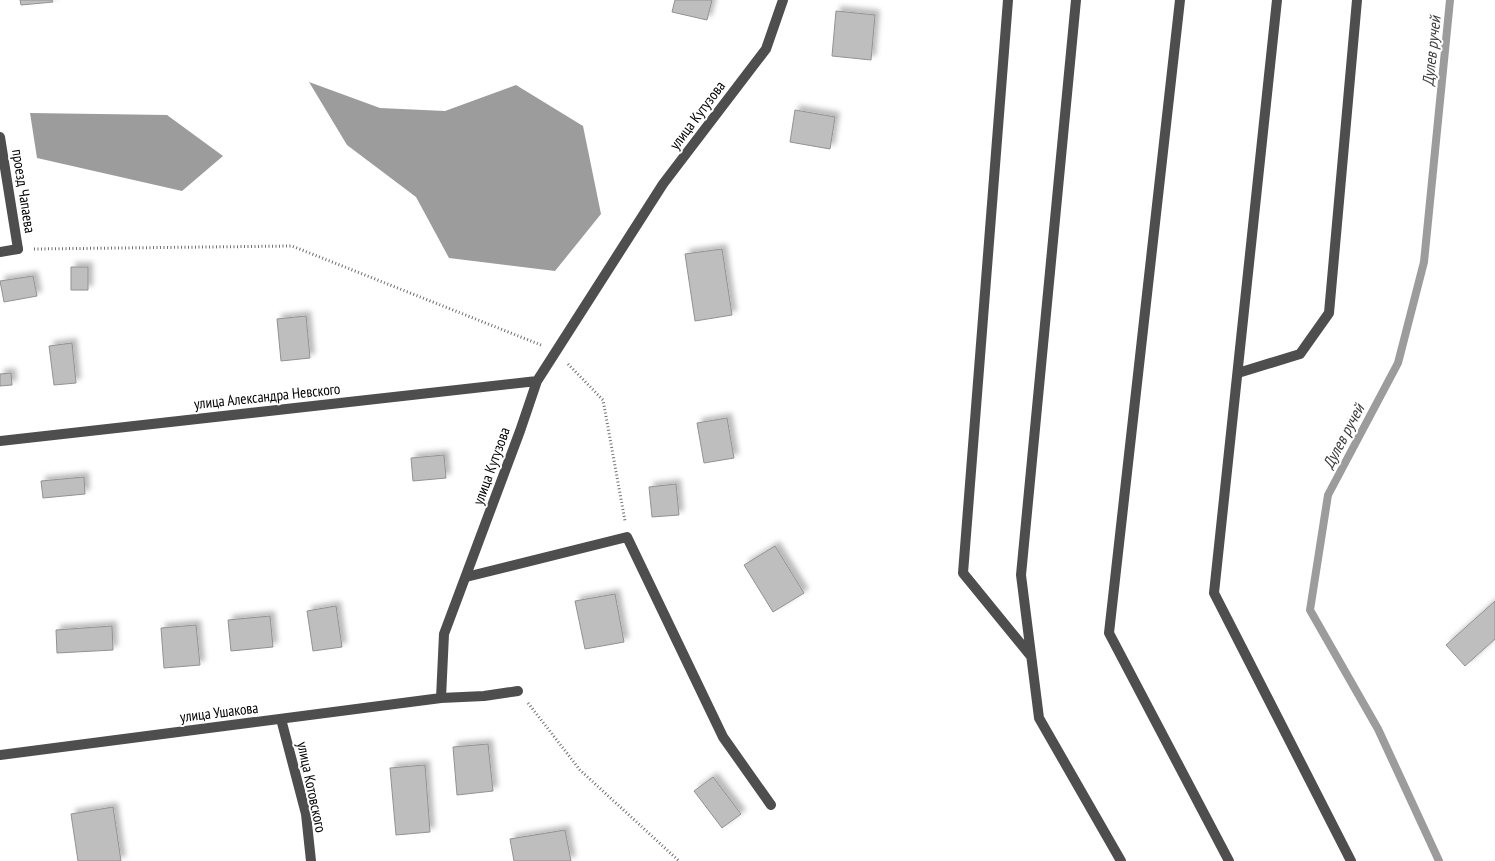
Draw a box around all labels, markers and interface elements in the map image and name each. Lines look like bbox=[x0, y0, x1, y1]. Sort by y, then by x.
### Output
water label: Дулев ручей bbox=[1417, 13, 1445, 88]
street label: улица Кутузова bbox=[665, 77, 729, 153]
street label: проезд Чапаева bbox=[8, 148, 40, 234]
street label: улица Александра Невского bbox=[193, 379, 341, 413]
water label: Дулев ручей bbox=[1317, 399, 1369, 472]
street label: улица Кутузова bbox=[468, 425, 514, 507]
street label: улица Ушакова bbox=[179, 698, 259, 726]
street label: улица Котовского bbox=[293, 740, 331, 834]

